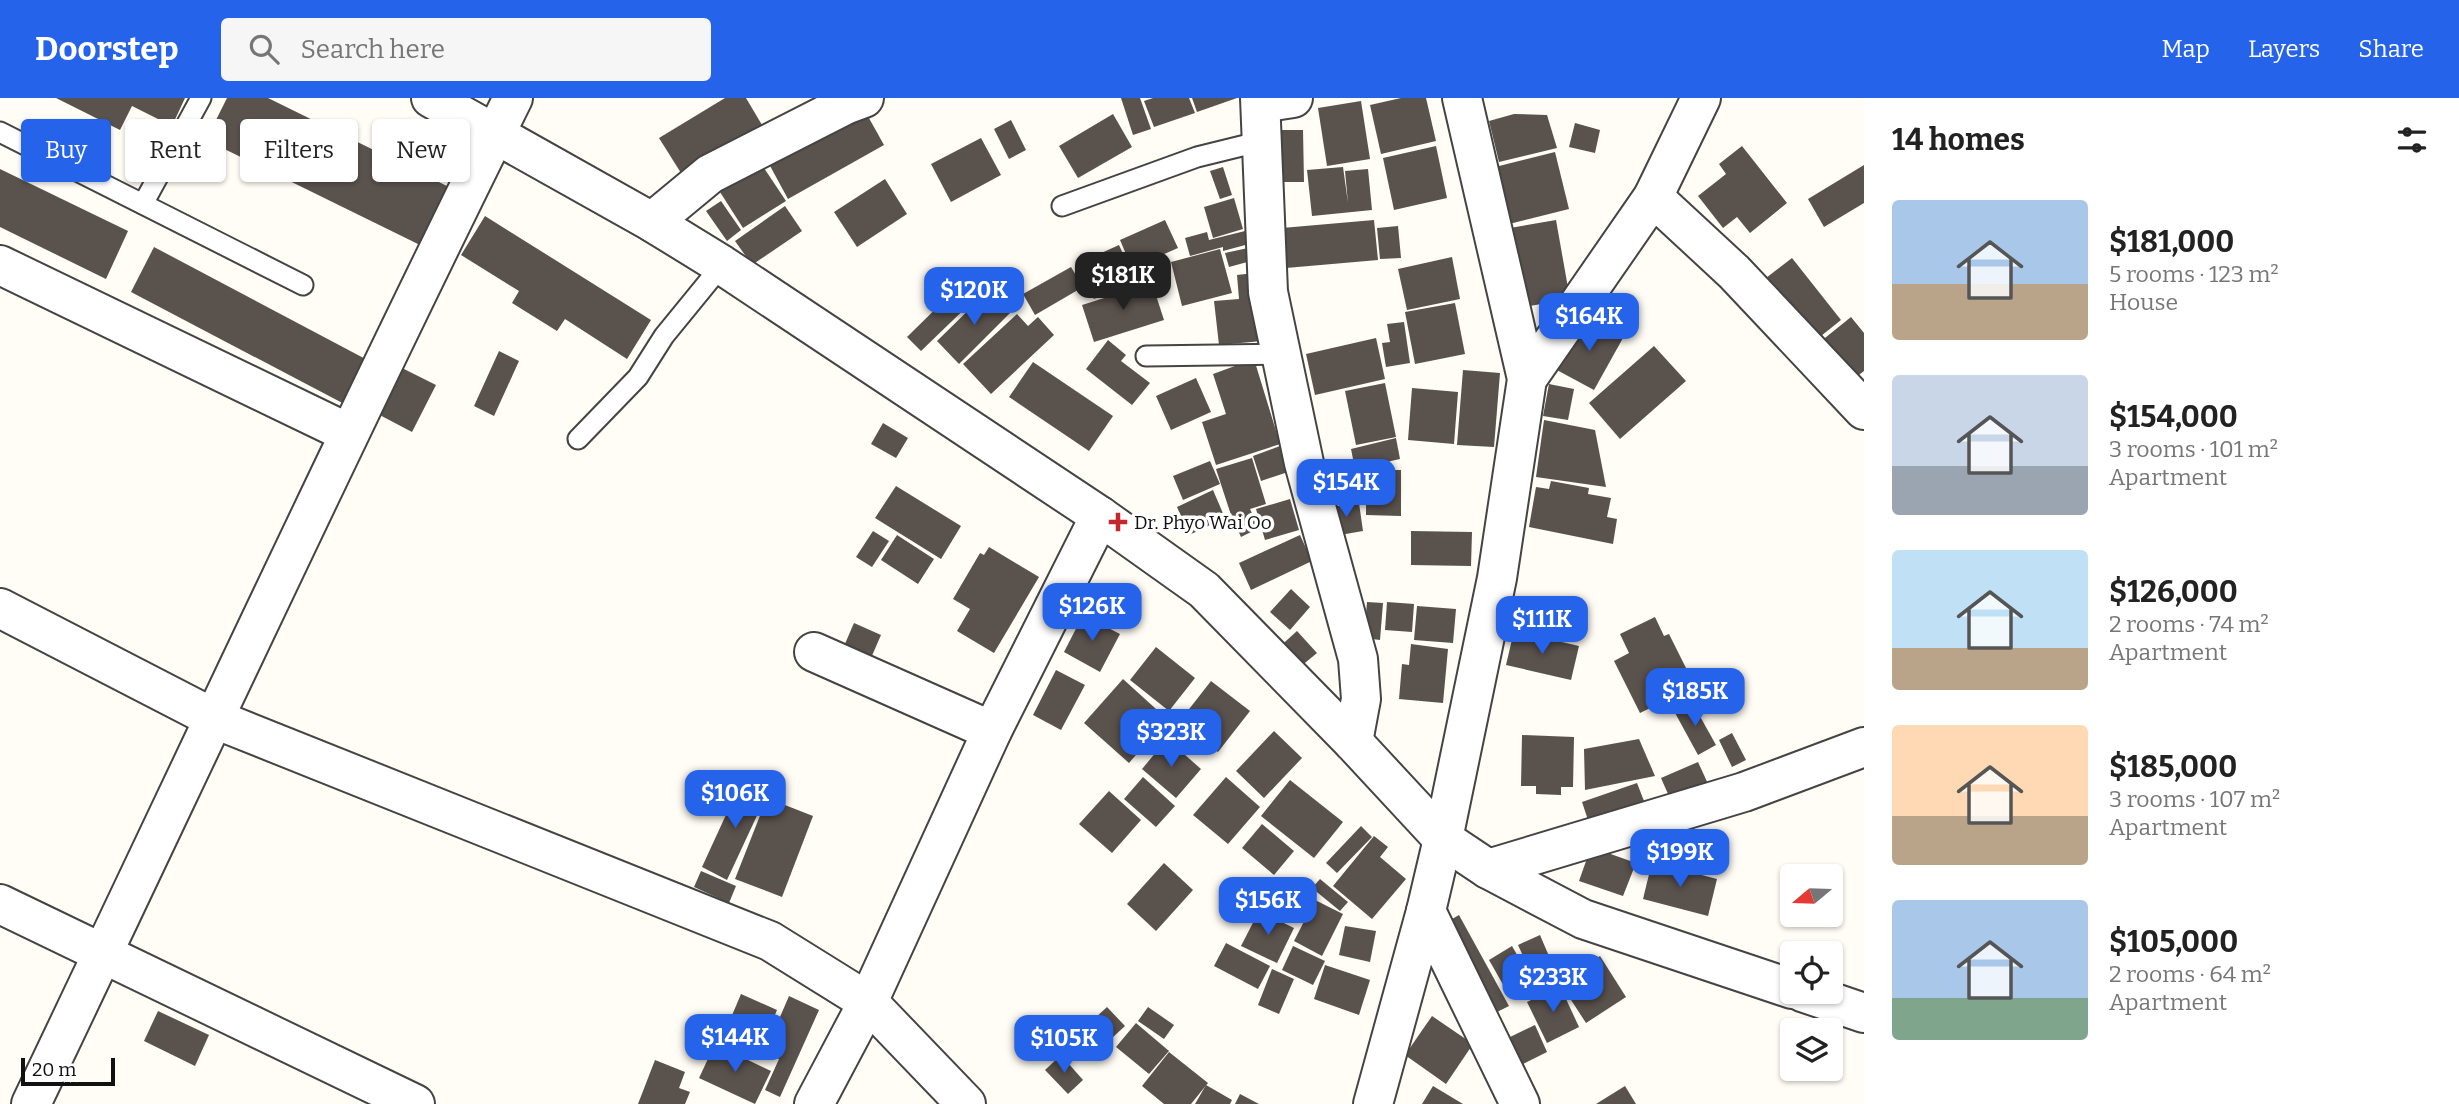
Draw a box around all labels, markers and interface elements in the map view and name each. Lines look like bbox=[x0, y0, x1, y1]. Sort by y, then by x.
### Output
search box bbox=[221, 18, 711, 81]
text: Doorstep bbox=[35, 29, 179, 69]
icon: search bbox=[245, 30, 283, 68]
text: Search here bbox=[301, 34, 445, 65]
text: Map bbox=[2162, 35, 2210, 63]
text: Layers bbox=[2248, 35, 2320, 63]
text: Share bbox=[2358, 35, 2424, 63]
chip: Buy bbox=[21, 119, 111, 182]
chip: Rent bbox=[125, 119, 226, 182]
chip: Filters bbox=[240, 119, 358, 182]
chip: New bbox=[372, 119, 470, 182]
icon: filters bbox=[2393, 121, 2431, 159]
text: 14 homes bbox=[1892, 122, 2025, 158]
text: $181,000 bbox=[2109, 224, 2234, 260]
icon: home bbox=[1948, 228, 2032, 312]
pin: $181K bbox=[1074, 252, 1172, 312]
text: 5 rooms · 123 m² bbox=[2109, 260, 2279, 288]
text: $181K bbox=[1091, 261, 1155, 289]
pin: $120K bbox=[925, 268, 1023, 327]
text: $120K bbox=[940, 276, 1008, 304]
text: House bbox=[2109, 288, 2178, 316]
pin: $164K bbox=[1540, 294, 1638, 353]
text: $164K bbox=[1555, 302, 1623, 330]
text: $154,000 bbox=[2109, 399, 2238, 435]
icon: home bbox=[1948, 403, 2032, 487]
text: 3 rooms · 101 m² bbox=[2109, 435, 2278, 463]
pin: $154K bbox=[1297, 460, 1395, 519]
text: Apartment bbox=[2109, 463, 2227, 491]
text: $154K bbox=[1313, 468, 1379, 496]
place label: Dr. Phyo Wai Oo bbox=[1134, 511, 1272, 534]
marker: Dr. Phyo Wai Oo bbox=[1108, 512, 1128, 532]
text: $126,000 bbox=[2109, 574, 2238, 610]
icon: home bbox=[1948, 578, 2032, 662]
pin: $126K bbox=[1043, 584, 1141, 643]
text: $126K bbox=[1059, 592, 1125, 620]
pin: $111K bbox=[1493, 596, 1591, 656]
text: $111K bbox=[1512, 605, 1572, 633]
text: 2 rooms · 74 m² bbox=[2109, 610, 2269, 638]
text: Apartment bbox=[2109, 638, 2227, 666]
pin: $185K bbox=[1646, 668, 1744, 728]
text: $185K bbox=[1662, 677, 1728, 705]
pin: $323K bbox=[1122, 710, 1220, 769]
text: $323K bbox=[1136, 718, 1206, 746]
text: $185,000 bbox=[2109, 749, 2237, 785]
icon: home bbox=[1948, 753, 2032, 837]
pin: $106K bbox=[686, 770, 784, 830]
text: $106K bbox=[701, 779, 769, 807]
text: 3 rooms · 107 m² bbox=[2109, 785, 2280, 813]
text: Apartment bbox=[2109, 813, 2227, 841]
pin: $199K bbox=[1631, 830, 1729, 889]
text: $199K bbox=[1646, 838, 1714, 866]
north arrow bbox=[1780, 864, 1843, 928]
map controls bbox=[1780, 864, 1843, 1081]
pin: $156K bbox=[1219, 878, 1317, 937]
text: $156K bbox=[1235, 886, 1301, 914]
text: $105,000 bbox=[2109, 924, 2238, 960]
icon: home bbox=[1948, 928, 2032, 1012]
button: locate bbox=[1780, 941, 1843, 1004]
pin: $233K bbox=[1504, 954, 1602, 1014]
text: 2 rooms · 64 m² bbox=[2109, 960, 2271, 988]
text: $233K bbox=[1518, 963, 1588, 991]
text: Apartment bbox=[2109, 988, 2227, 1016]
pin: $144K bbox=[686, 1014, 784, 1074]
pin: $105K bbox=[1015, 1016, 1113, 1075]
button: layers bbox=[1780, 1018, 1843, 1081]
text: $144K bbox=[701, 1023, 769, 1051]
text: $105K bbox=[1030, 1024, 1098, 1052]
scale bar bbox=[21, 1055, 116, 1087]
text: 20 m bbox=[32, 1058, 76, 1081]

